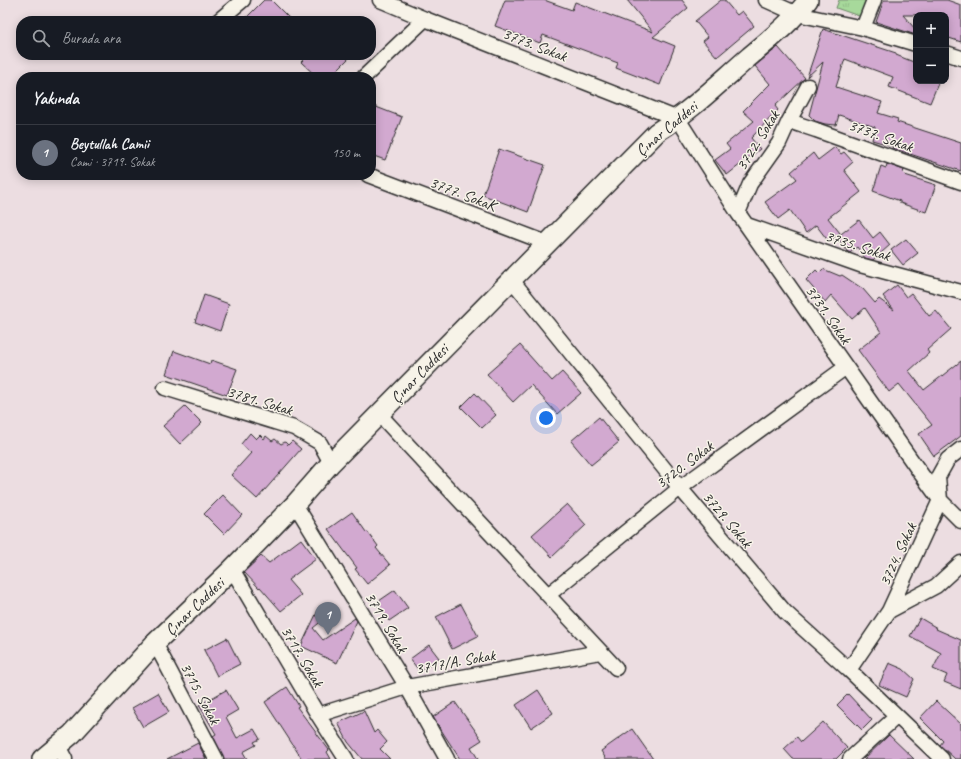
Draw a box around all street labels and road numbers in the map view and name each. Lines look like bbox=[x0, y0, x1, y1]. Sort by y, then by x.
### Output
street label: 3773. Sokak bbox=[500, 24, 571, 67]
street label: Çınar Caddesi bbox=[632, 96, 703, 160]
street label: 3722. Sokak bbox=[732, 106, 785, 174]
street label: 3737. Sokak bbox=[846, 115, 917, 157]
street label: 3777. SokaK bbox=[427, 172, 501, 217]
street label: 3735. Sokak bbox=[823, 226, 894, 266]
street label: 3731. Sokak bbox=[801, 281, 856, 349]
street label: Çınar Caddesi bbox=[387, 338, 454, 408]
street label: 3781. Sokak bbox=[225, 382, 296, 421]
street label: 3720. Sokak bbox=[652, 436, 718, 493]
street label: 3729. Sokak bbox=[698, 487, 757, 553]
street label: 3724. Sokak bbox=[875, 519, 922, 589]
street label: Çınar Caddesi bbox=[161, 572, 230, 640]
street label: 3719. Sokak bbox=[360, 589, 413, 657]
street label: 3717. Sokak bbox=[276, 623, 329, 691]
street label: 3717/A. Sokak bbox=[414, 645, 498, 679]
street label: 3715. Sokak bbox=[176, 659, 225, 729]

